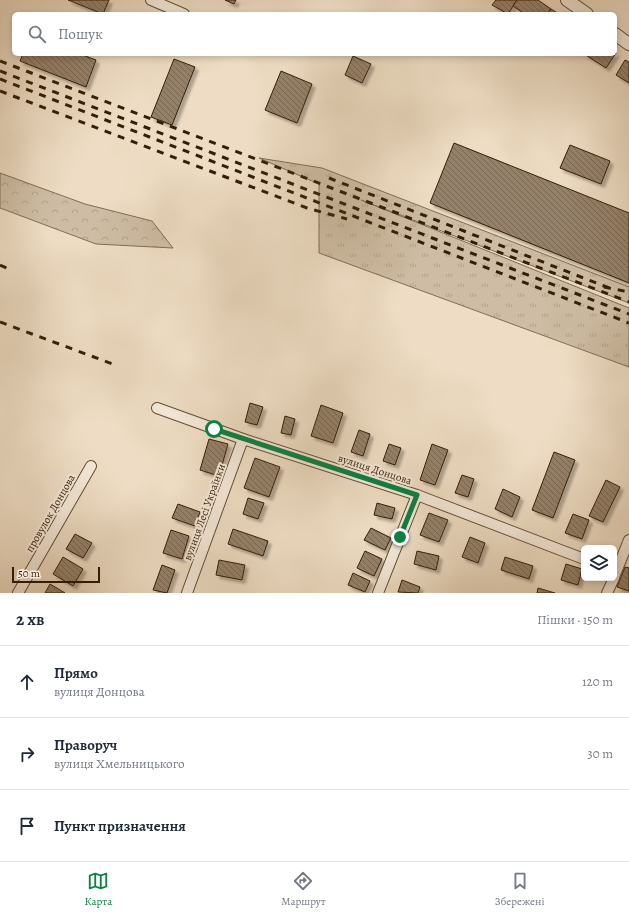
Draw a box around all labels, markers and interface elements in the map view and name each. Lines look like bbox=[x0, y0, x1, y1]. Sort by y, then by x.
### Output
search box bbox=[12, 12, 617, 56]
icon: search bbox=[26, 23, 48, 45]
text: Пошук bbox=[58, 24, 103, 44]
route start bbox=[205, 420, 223, 438]
street label: вулиця Донцова bbox=[336, 450, 415, 489]
street label: вулиця Лесі Українки bbox=[180, 462, 229, 563]
street label: провулок Донцова bbox=[22, 471, 79, 555]
route end bbox=[391, 528, 409, 546]
map controls bbox=[581, 545, 617, 581]
button: layers bbox=[581, 545, 617, 581]
scale bar bbox=[12, 565, 100, 584]
text: 50 m bbox=[18, 566, 40, 581]
text: 2 хв bbox=[16, 608, 44, 631]
text: Пішки · 150 m bbox=[537, 611, 613, 628]
text: Прямо bbox=[54, 663, 98, 683]
icon: ahead bbox=[16, 671, 38, 693]
text: 120 m bbox=[582, 673, 613, 690]
text: вулиця Донцова bbox=[54, 683, 145, 700]
text: Праворуч bbox=[54, 735, 117, 755]
icon: right bbox=[16, 743, 38, 765]
text: 30 m bbox=[587, 745, 613, 762]
text: вулиця Хмельницького bbox=[54, 755, 185, 772]
icon: arrive bbox=[16, 815, 38, 837]
text: Пункт призначення bbox=[54, 816, 186, 836]
tab: Карта bbox=[84, 870, 112, 909]
tab: Маршрут bbox=[281, 870, 326, 909]
tab: Збережені bbox=[495, 870, 545, 909]

